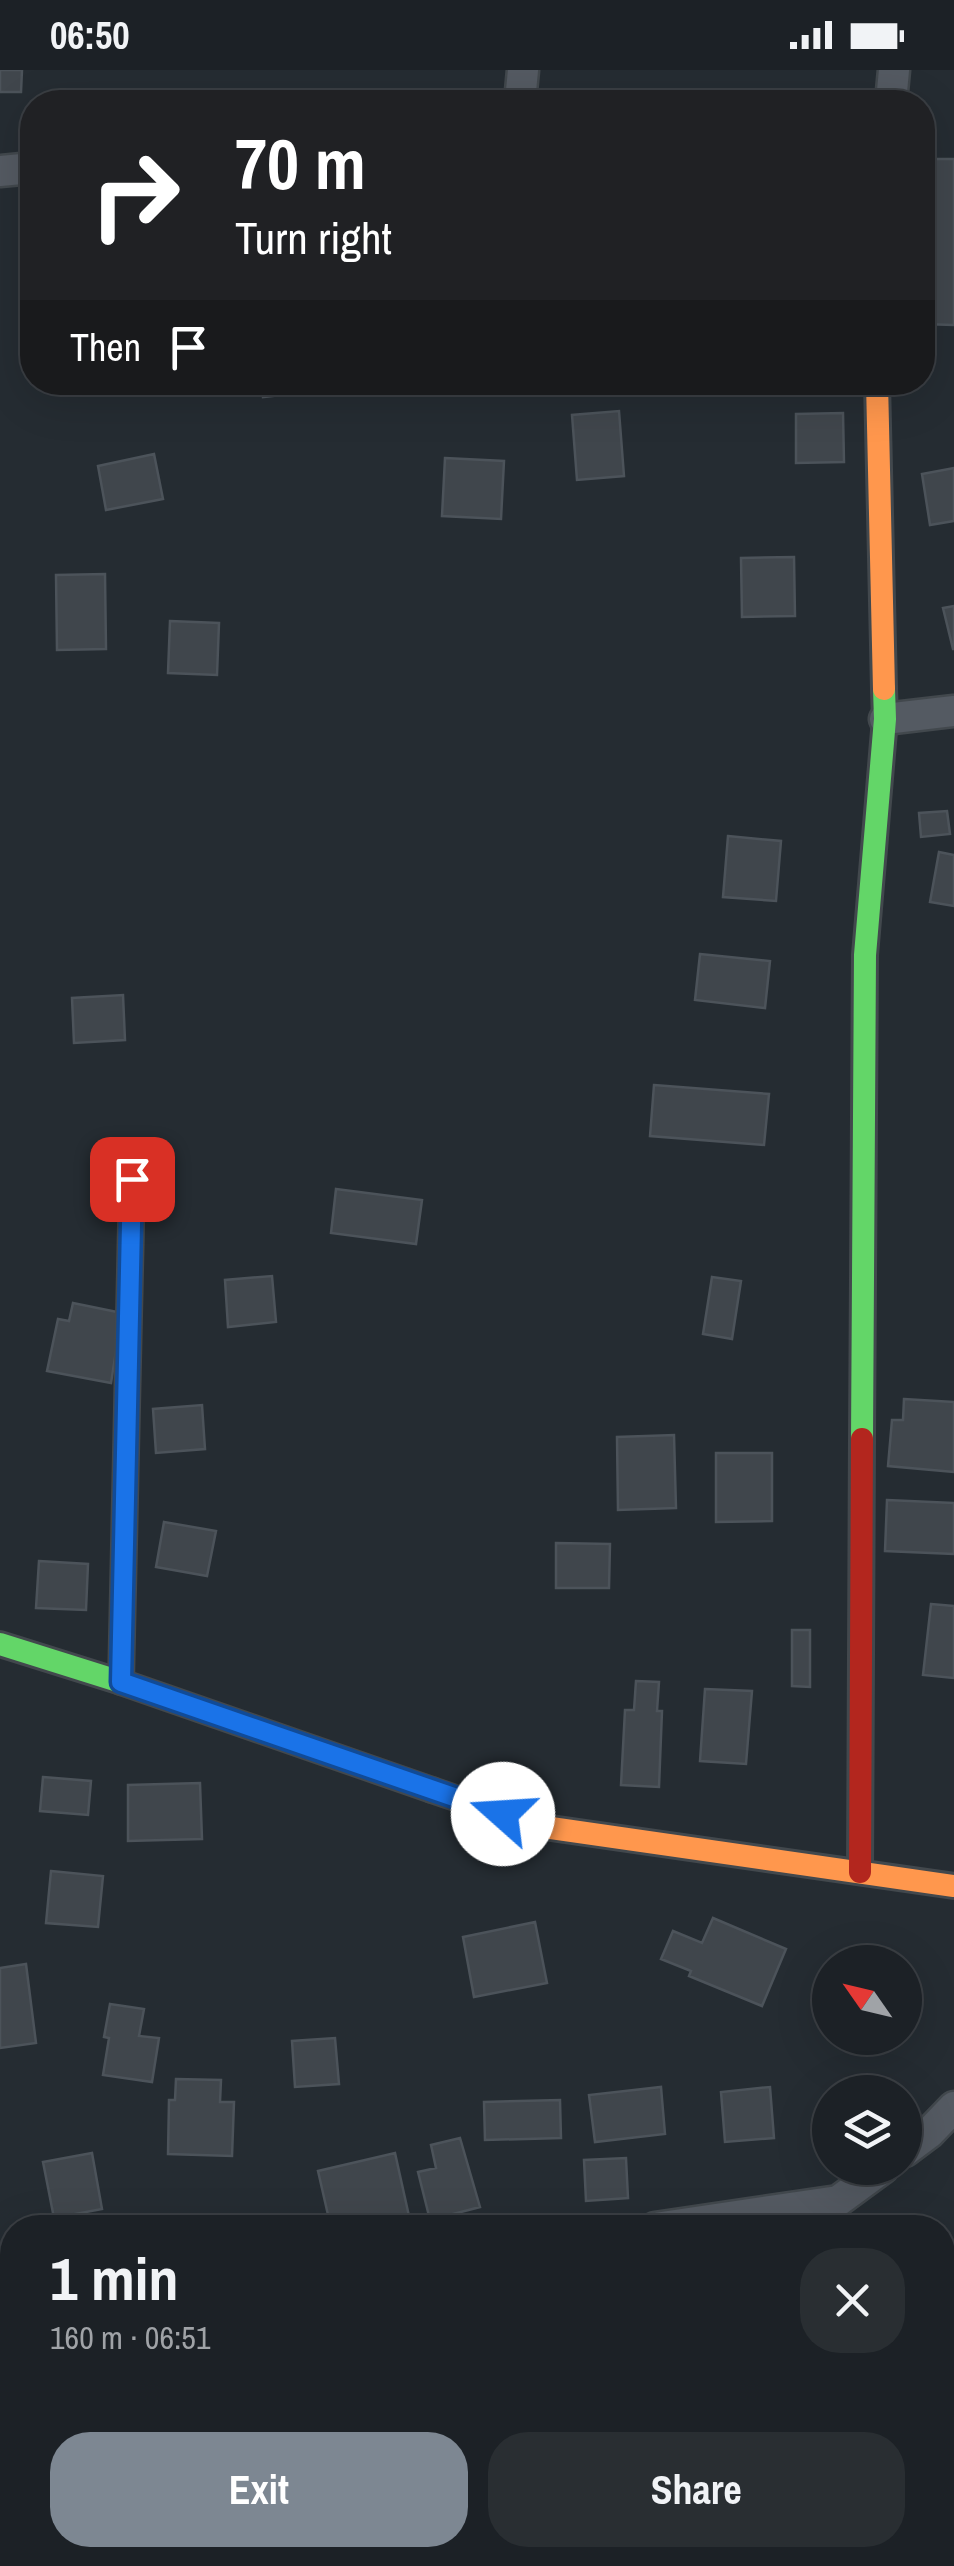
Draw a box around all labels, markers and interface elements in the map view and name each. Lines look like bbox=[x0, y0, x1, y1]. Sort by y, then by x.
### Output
text: 06:50 bbox=[50, 10, 130, 61]
text: 70 m bbox=[235, 117, 366, 211]
icon: right bbox=[70, 130, 200, 260]
text: Turn right bbox=[235, 207, 392, 268]
icon: arrive bbox=[161, 320, 216, 375]
text: Then bbox=[70, 322, 141, 373]
pin bbox=[90, 1137, 175, 1222]
icon: arrive bbox=[105, 1152, 160, 1207]
position arrow bbox=[451, 1762, 555, 1866]
north arrow bbox=[812, 1945, 922, 2055]
map controls bbox=[812, 1945, 922, 2185]
button: layers bbox=[812, 2075, 922, 2185]
text: 1 min bbox=[50, 2238, 179, 2319]
button: close bbox=[800, 2248, 905, 2353]
text: 160 m · 06:51 bbox=[50, 2316, 210, 2359]
button: Exit bbox=[50, 2432, 468, 2547]
button: Share bbox=[488, 2432, 905, 2547]

